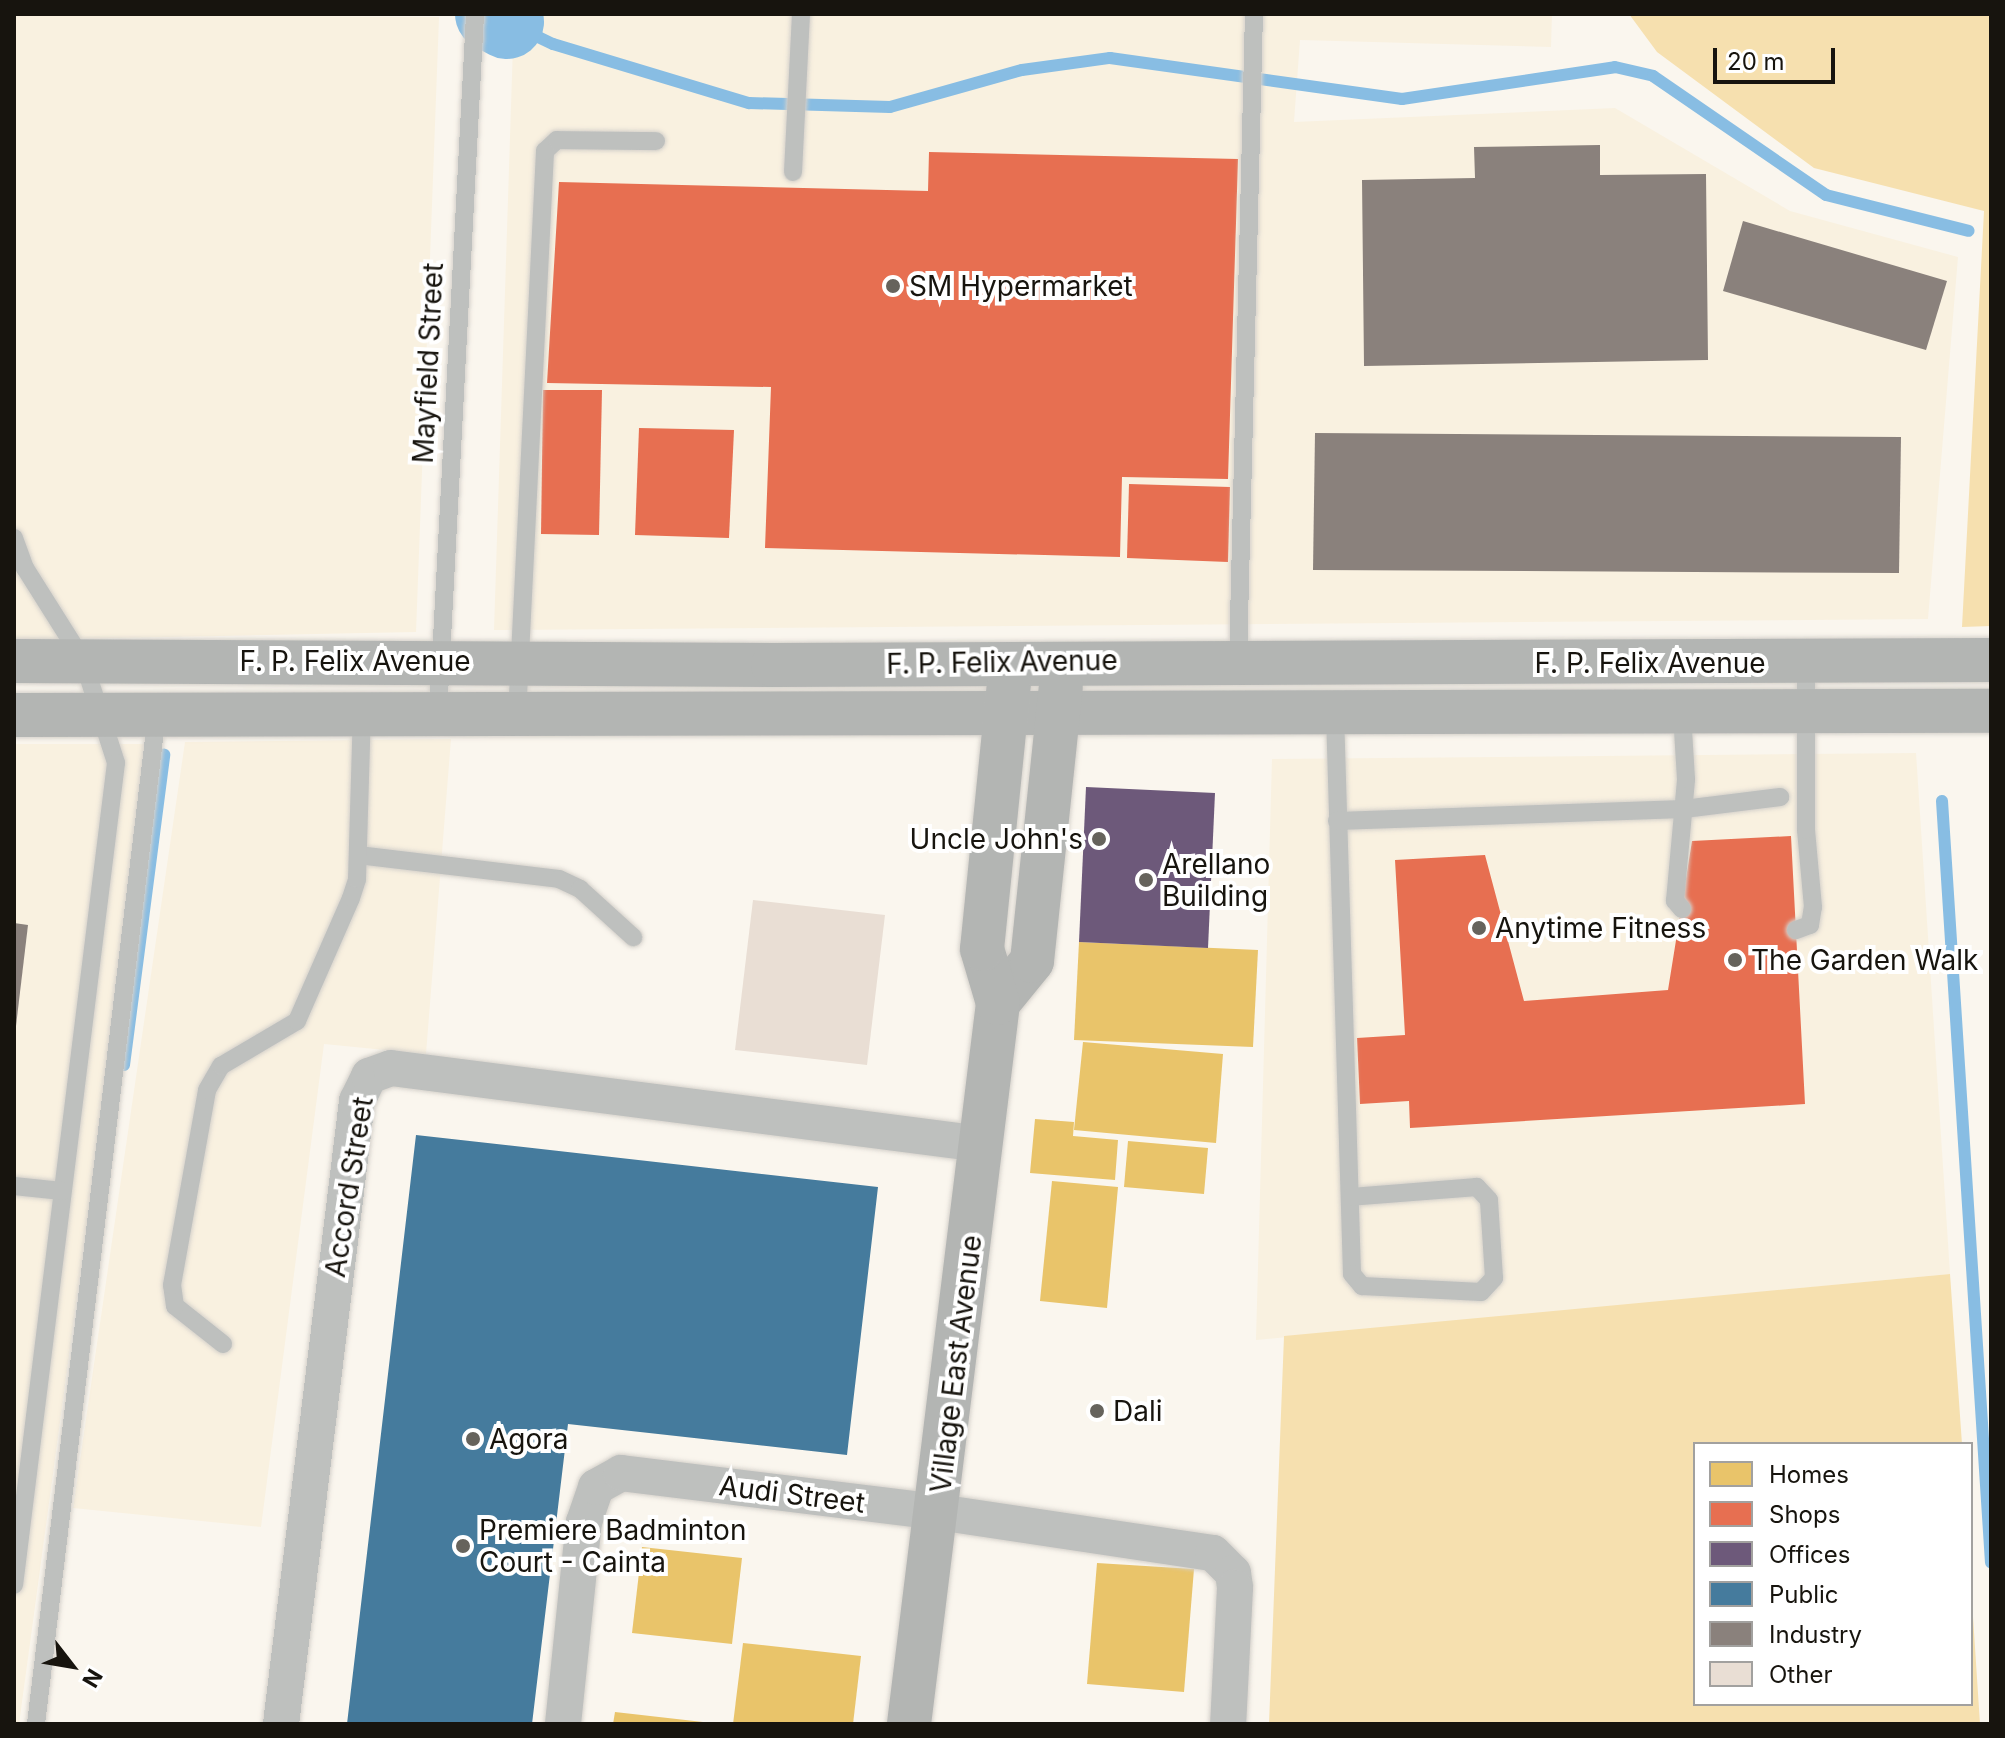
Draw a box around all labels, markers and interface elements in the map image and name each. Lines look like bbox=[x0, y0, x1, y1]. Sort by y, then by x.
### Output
scale bar bbox=[1717, 32, 1839, 82]
text: 20 m bbox=[1727, 47, 1785, 76]
street label: Mayfield Street bbox=[406, 262, 450, 464]
place label: SM Hypermarket bbox=[909, 269, 1133, 303]
marker: SM Hypermarket bbox=[884, 277, 902, 295]
street label: F. P. Felix Avenue bbox=[886, 643, 1118, 681]
street label: F. P. Felix Avenue bbox=[239, 644, 471, 678]
street label: F. P. Felix Avenue bbox=[1534, 646, 1766, 680]
place label: Uncle John's bbox=[910, 822, 1083, 856]
marker: Uncle John's bbox=[1090, 830, 1108, 848]
place label: Arellano Building bbox=[1162, 847, 1270, 913]
marker: Arellano Building bbox=[1137, 871, 1155, 889]
place label: Anytime Fitness bbox=[1495, 911, 1706, 945]
marker: Anytime Fitness bbox=[1470, 919, 1488, 937]
place label: The Garden Walk bbox=[1751, 943, 1978, 977]
marker: The Garden Walk bbox=[1726, 951, 1744, 969]
street label: Accord Street bbox=[318, 1094, 380, 1280]
street label: Village East Avenue bbox=[924, 1233, 988, 1495]
place label: Dali bbox=[1113, 1394, 1162, 1428]
marker: Dali bbox=[1088, 1402, 1106, 1420]
place label: Agora bbox=[489, 1422, 569, 1456]
marker: Agora bbox=[464, 1430, 482, 1448]
legend bbox=[1693, 1442, 1973, 1706]
text: Homes bbox=[1769, 1460, 1849, 1489]
street label: Audi Street bbox=[717, 1468, 867, 1520]
text: Shops bbox=[1769, 1500, 1840, 1529]
place label: Premiere Badminton Court - Cainta bbox=[479, 1513, 746, 1579]
marker: Premiere Badminton Court - Cainta bbox=[454, 1537, 472, 1555]
text: Offices bbox=[1769, 1540, 1850, 1569]
text: Public bbox=[1769, 1580, 1839, 1609]
text: Industry bbox=[1769, 1620, 1862, 1649]
north arrow bbox=[32, 1626, 112, 1706]
text: Other bbox=[1769, 1660, 1832, 1689]
text: N bbox=[77, 1664, 108, 1692]

